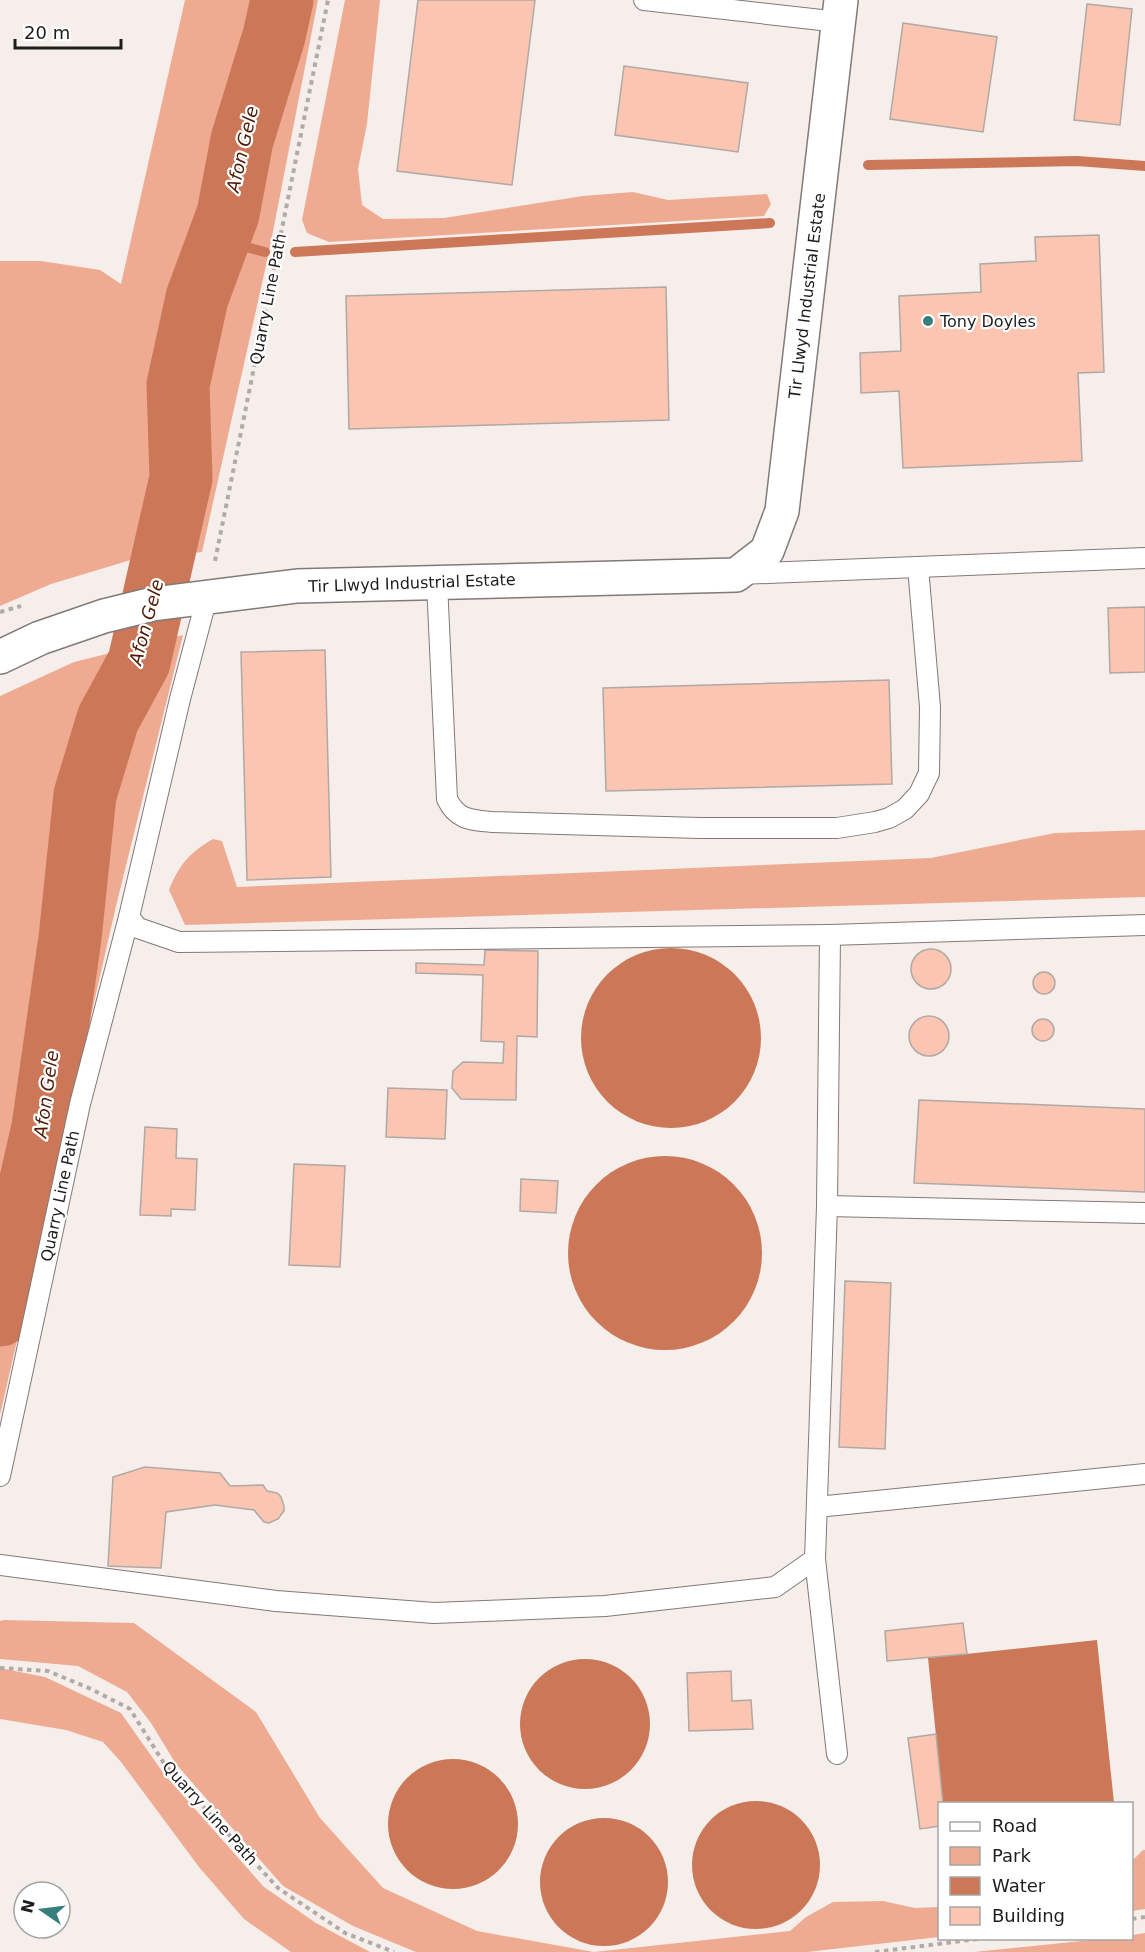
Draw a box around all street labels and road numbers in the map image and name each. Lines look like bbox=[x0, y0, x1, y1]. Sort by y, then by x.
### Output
street label: Tir Llwyd Industrial Estate bbox=[785, 192, 829, 401]
street label: Quarry Line Path bbox=[246, 232, 290, 366]
street label: Tir Llwyd Industrial Estate bbox=[307, 570, 516, 596]
street label: Quarry Line Path bbox=[37, 1129, 83, 1263]
street label: Quarry Line Path bbox=[158, 1757, 262, 1869]

